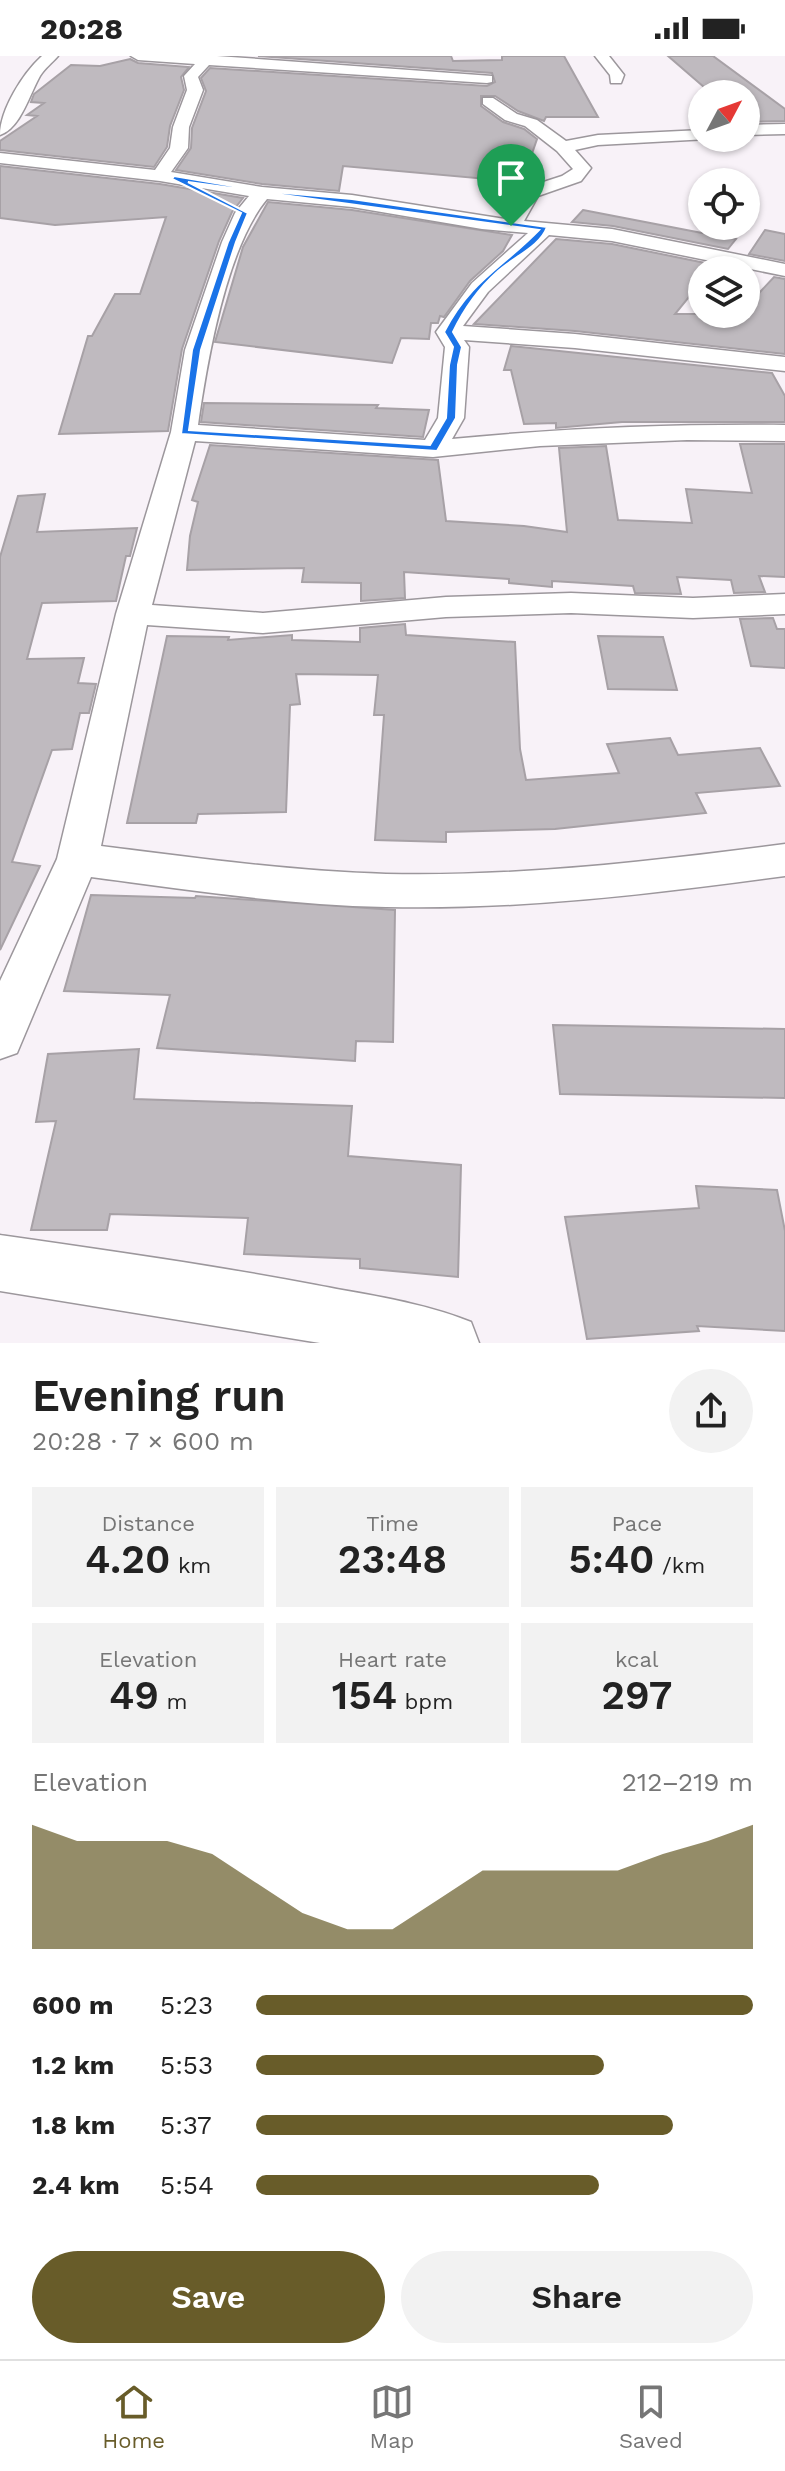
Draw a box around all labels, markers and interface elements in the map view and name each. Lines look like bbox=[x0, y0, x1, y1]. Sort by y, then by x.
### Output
text: 20:28 bbox=[40, 11, 123, 46]
north arrow bbox=[688, 80, 760, 152]
map controls bbox=[688, 80, 760, 328]
pin bbox=[477, 144, 545, 226]
icon: arrive bbox=[489, 156, 533, 200]
button: locate bbox=[688, 168, 760, 240]
button: layers bbox=[688, 256, 760, 328]
button: share bbox=[669, 1369, 753, 1453]
text: Evening run bbox=[32, 1370, 286, 1422]
text: 20:28 · 7 × 600 m bbox=[32, 1426, 254, 1456]
text: Distance bbox=[101, 1511, 195, 1536]
text: Time bbox=[366, 1511, 419, 1536]
text: Pace bbox=[611, 1511, 662, 1536]
text: 4.20 bbox=[85, 1536, 170, 1583]
text: 23:48 bbox=[338, 1536, 447, 1583]
text: 5:40 bbox=[569, 1536, 655, 1583]
text: km bbox=[170, 1553, 211, 1578]
text: /km bbox=[655, 1553, 705, 1578]
text: Elevation bbox=[99, 1647, 197, 1672]
text: Heart rate bbox=[338, 1647, 447, 1672]
text: kcal bbox=[615, 1647, 659, 1672]
text: 49 bbox=[109, 1672, 159, 1719]
text: 154 bbox=[332, 1672, 397, 1719]
text: 297 bbox=[601, 1672, 672, 1719]
text: m bbox=[159, 1689, 187, 1714]
text: bpm bbox=[397, 1689, 453, 1714]
text: Elevation bbox=[32, 1767, 148, 1797]
text: 212–219 m bbox=[622, 1767, 753, 1797]
text: 600 m bbox=[32, 1990, 113, 2020]
text: 5:23 bbox=[160, 1990, 213, 2020]
text: 1.2 km bbox=[32, 2050, 114, 2080]
text: 5:53 bbox=[160, 2050, 213, 2080]
text: 1.8 km bbox=[32, 2110, 115, 2140]
text: 5:37 bbox=[160, 2110, 212, 2140]
text: 2.4 km bbox=[32, 2170, 120, 2200]
text: 5:54 bbox=[160, 2170, 214, 2200]
button: Save bbox=[32, 2251, 385, 2343]
button: Share bbox=[401, 2251, 753, 2343]
tab: Home bbox=[102, 2380, 165, 2453]
tab: Map bbox=[370, 2380, 414, 2453]
tab: Saved bbox=[619, 2380, 683, 2453]

